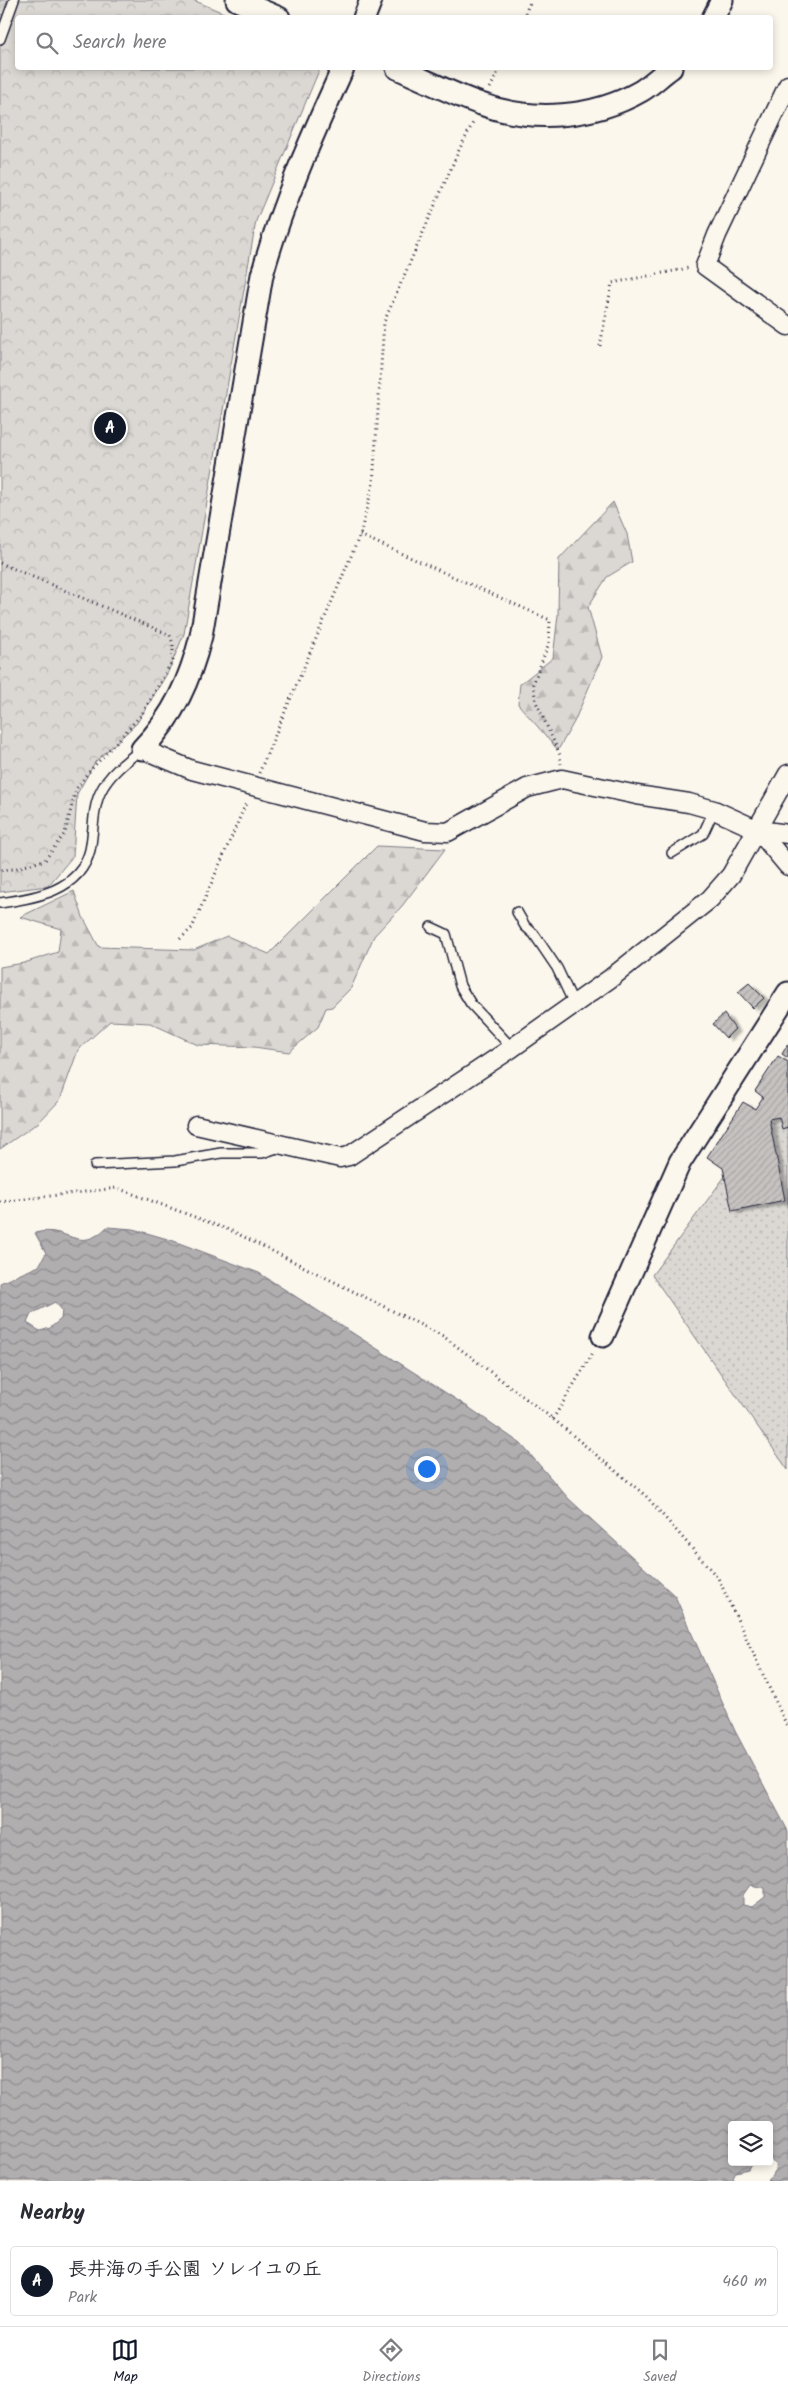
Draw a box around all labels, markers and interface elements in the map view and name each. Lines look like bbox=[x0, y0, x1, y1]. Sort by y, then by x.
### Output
search box bbox=[15, 15, 773, 70]
text: Search here bbox=[73, 28, 167, 58]
icon: search bbox=[33, 29, 61, 57]
pin: A bbox=[94, 409, 126, 447]
your location bbox=[414, 1456, 440, 1482]
map controls bbox=[728, 2121, 773, 2166]
button: layers bbox=[728, 2121, 773, 2166]
text: Nearby bbox=[20, 2197, 85, 2230]
text: 長井海の手公園 ソレイユの丘 bbox=[68, 2255, 322, 2285]
text: A bbox=[32, 2269, 42, 2294]
text: 460 m bbox=[722, 2269, 767, 2294]
text: Park bbox=[68, 2285, 97, 2310]
tab: Map bbox=[111, 2336, 139, 2388]
tab: Directions bbox=[362, 2336, 420, 2388]
tab: Saved bbox=[643, 2336, 677, 2388]

